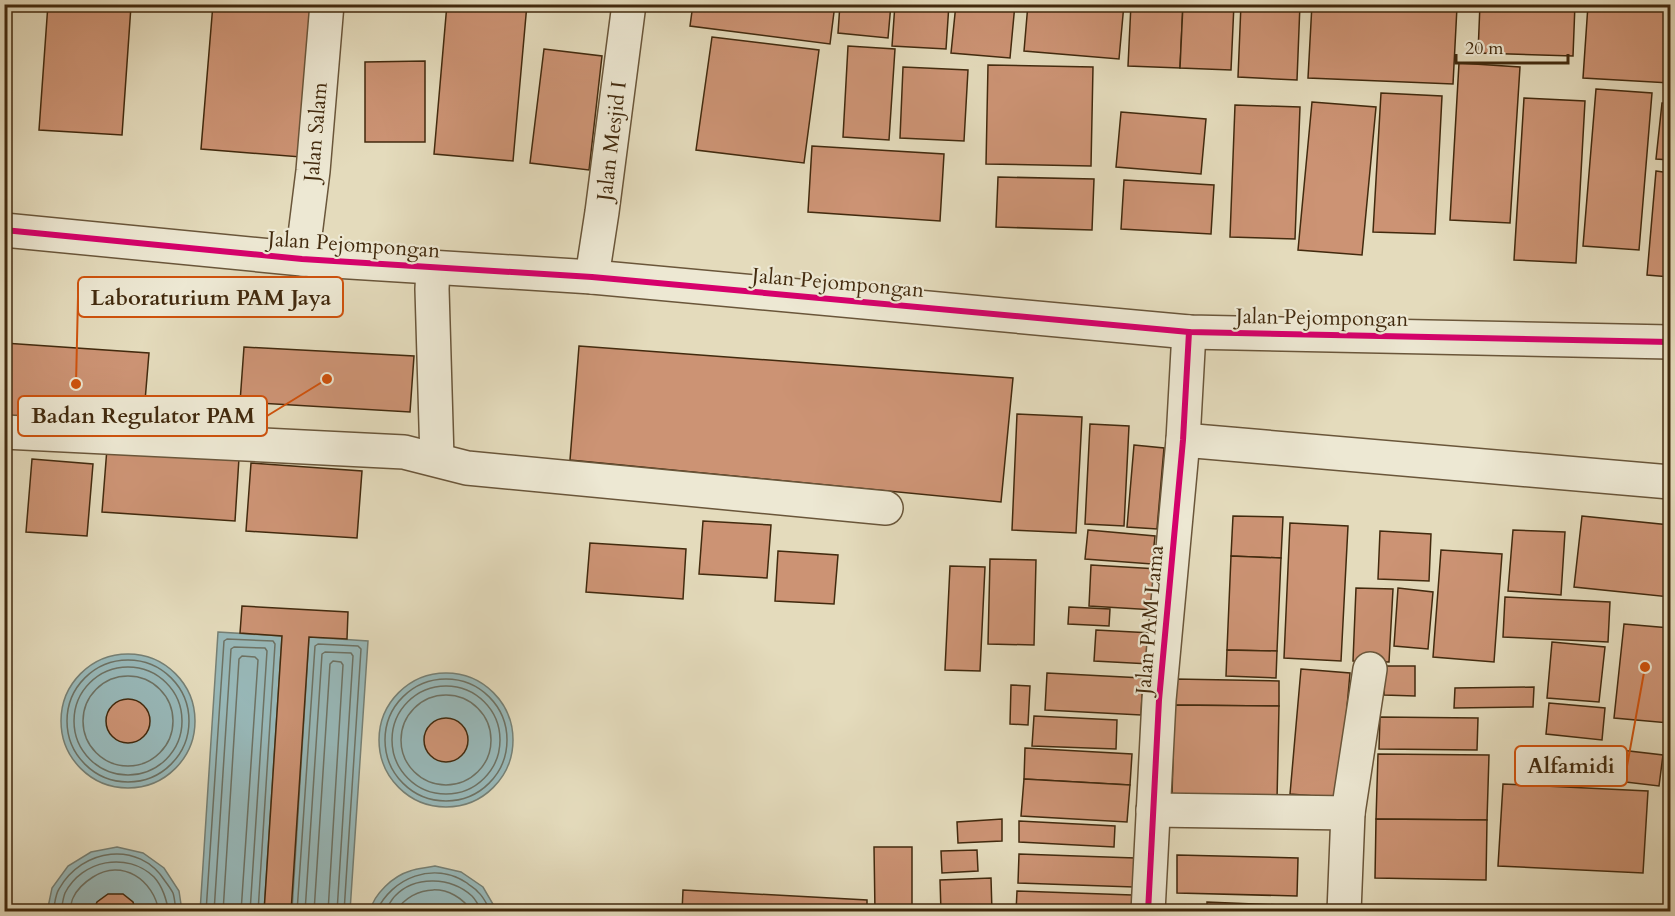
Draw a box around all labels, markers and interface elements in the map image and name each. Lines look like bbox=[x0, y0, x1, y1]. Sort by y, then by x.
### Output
scale bar bbox=[1456, 27, 1568, 65]
text: 20 m bbox=[1465, 36, 1504, 61]
street label: Jalan Mesjid I bbox=[590, 80, 634, 205]
street label: Jalan Salam bbox=[297, 81, 335, 186]
street label: Jalan Pejompongan bbox=[264, 224, 441, 265]
street label: Jalan Pejompongan bbox=[748, 261, 925, 305]
callout: Laboraturium PAM Jaya bbox=[78, 277, 343, 317]
text: Laboraturium PAM Jaya bbox=[91, 283, 331, 313]
street label: Jalan Pejompongan bbox=[1233, 302, 1409, 334]
callout: Badan Regulator PAM bbox=[18, 396, 267, 436]
text: Badan Regulator PAM bbox=[31, 401, 255, 431]
street label: Jalan PAM Lama bbox=[1129, 544, 1171, 699]
callout: Alfamidi bbox=[1515, 746, 1627, 786]
text: Alfamidi bbox=[1527, 751, 1615, 781]

